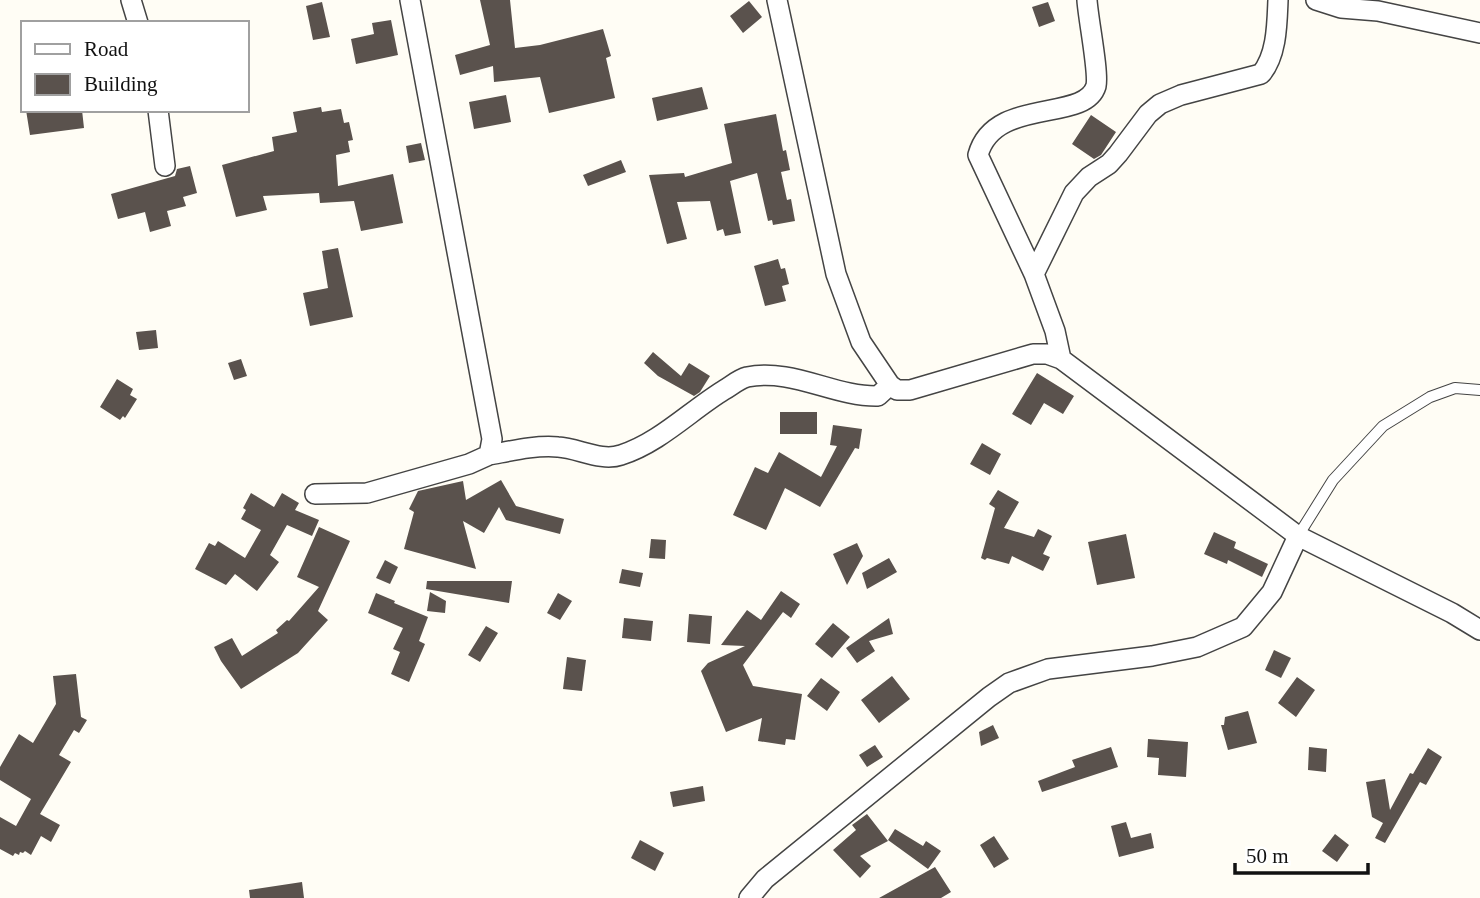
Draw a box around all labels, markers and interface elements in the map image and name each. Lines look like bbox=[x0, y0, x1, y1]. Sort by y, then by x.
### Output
legend bbox=[21, 21, 248, 112]
text: Road bbox=[84, 37, 129, 61]
text: Building bbox=[84, 72, 158, 96]
scale bar bbox=[1235, 832, 1368, 876]
text: 50 m bbox=[1246, 844, 1289, 868]

